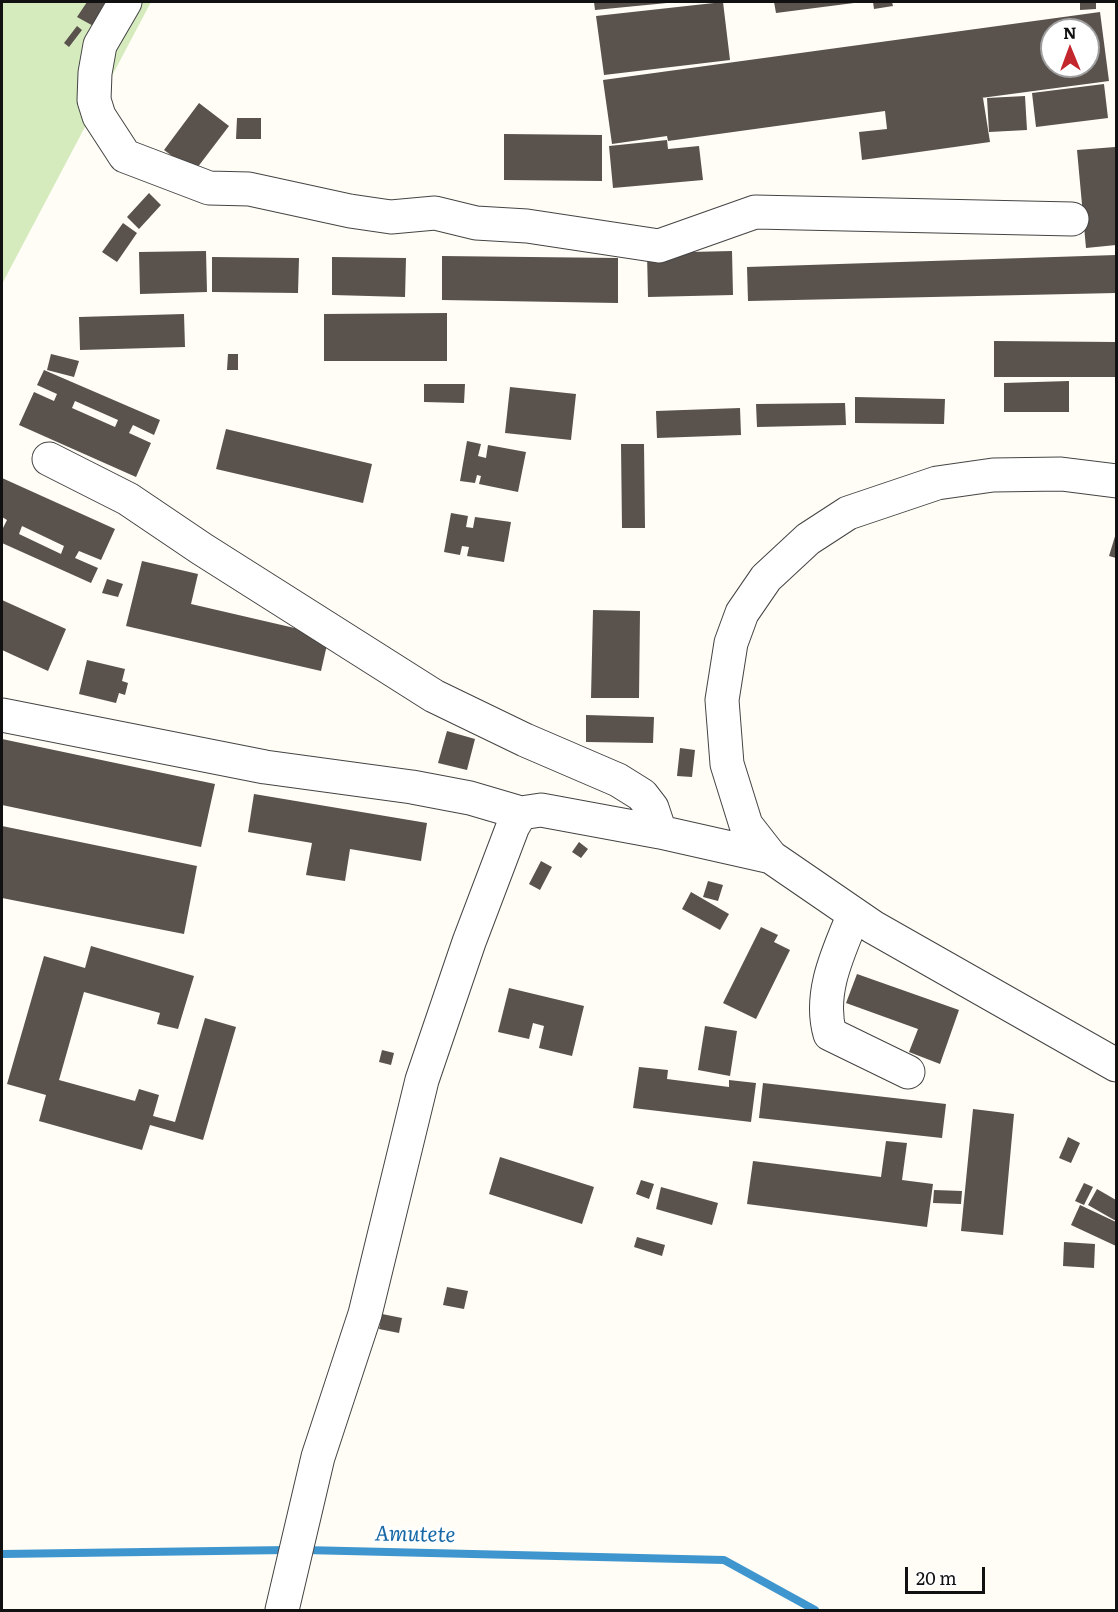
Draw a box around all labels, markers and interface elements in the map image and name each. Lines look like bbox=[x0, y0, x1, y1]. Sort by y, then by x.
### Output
north arrow bbox=[1040, 18, 1100, 78]
text: N bbox=[1063, 20, 1077, 44]
water label: Amutete bbox=[374, 1522, 456, 1548]
scale bar bbox=[908, 1555, 988, 1593]
text: 20 m bbox=[916, 1564, 957, 1591]

